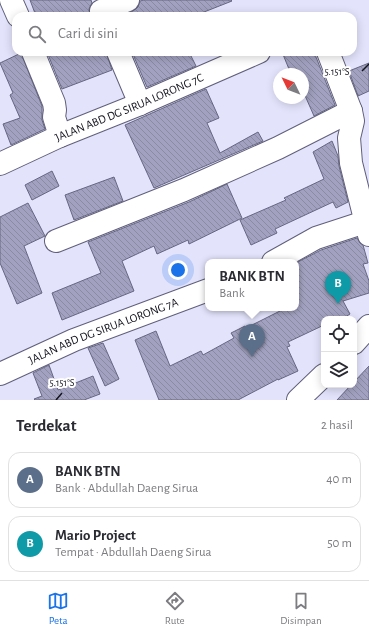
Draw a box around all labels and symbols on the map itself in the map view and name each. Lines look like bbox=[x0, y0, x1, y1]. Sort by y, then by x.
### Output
text: 5.151°S bbox=[324, 67, 350, 77]
north arrow bbox=[273, 68, 309, 104]
street label: JALAN ABD DG SIRUA LORONG 7C bbox=[53, 71, 205, 143]
your location bbox=[168, 260, 188, 280]
pin: B bbox=[325, 271, 351, 304]
street label: JALAN ABD DG SIRUA LORONG 7A bbox=[27, 296, 180, 366]
pin: A bbox=[239, 324, 265, 357]
text: 5.151°S bbox=[49, 378, 75, 388]

